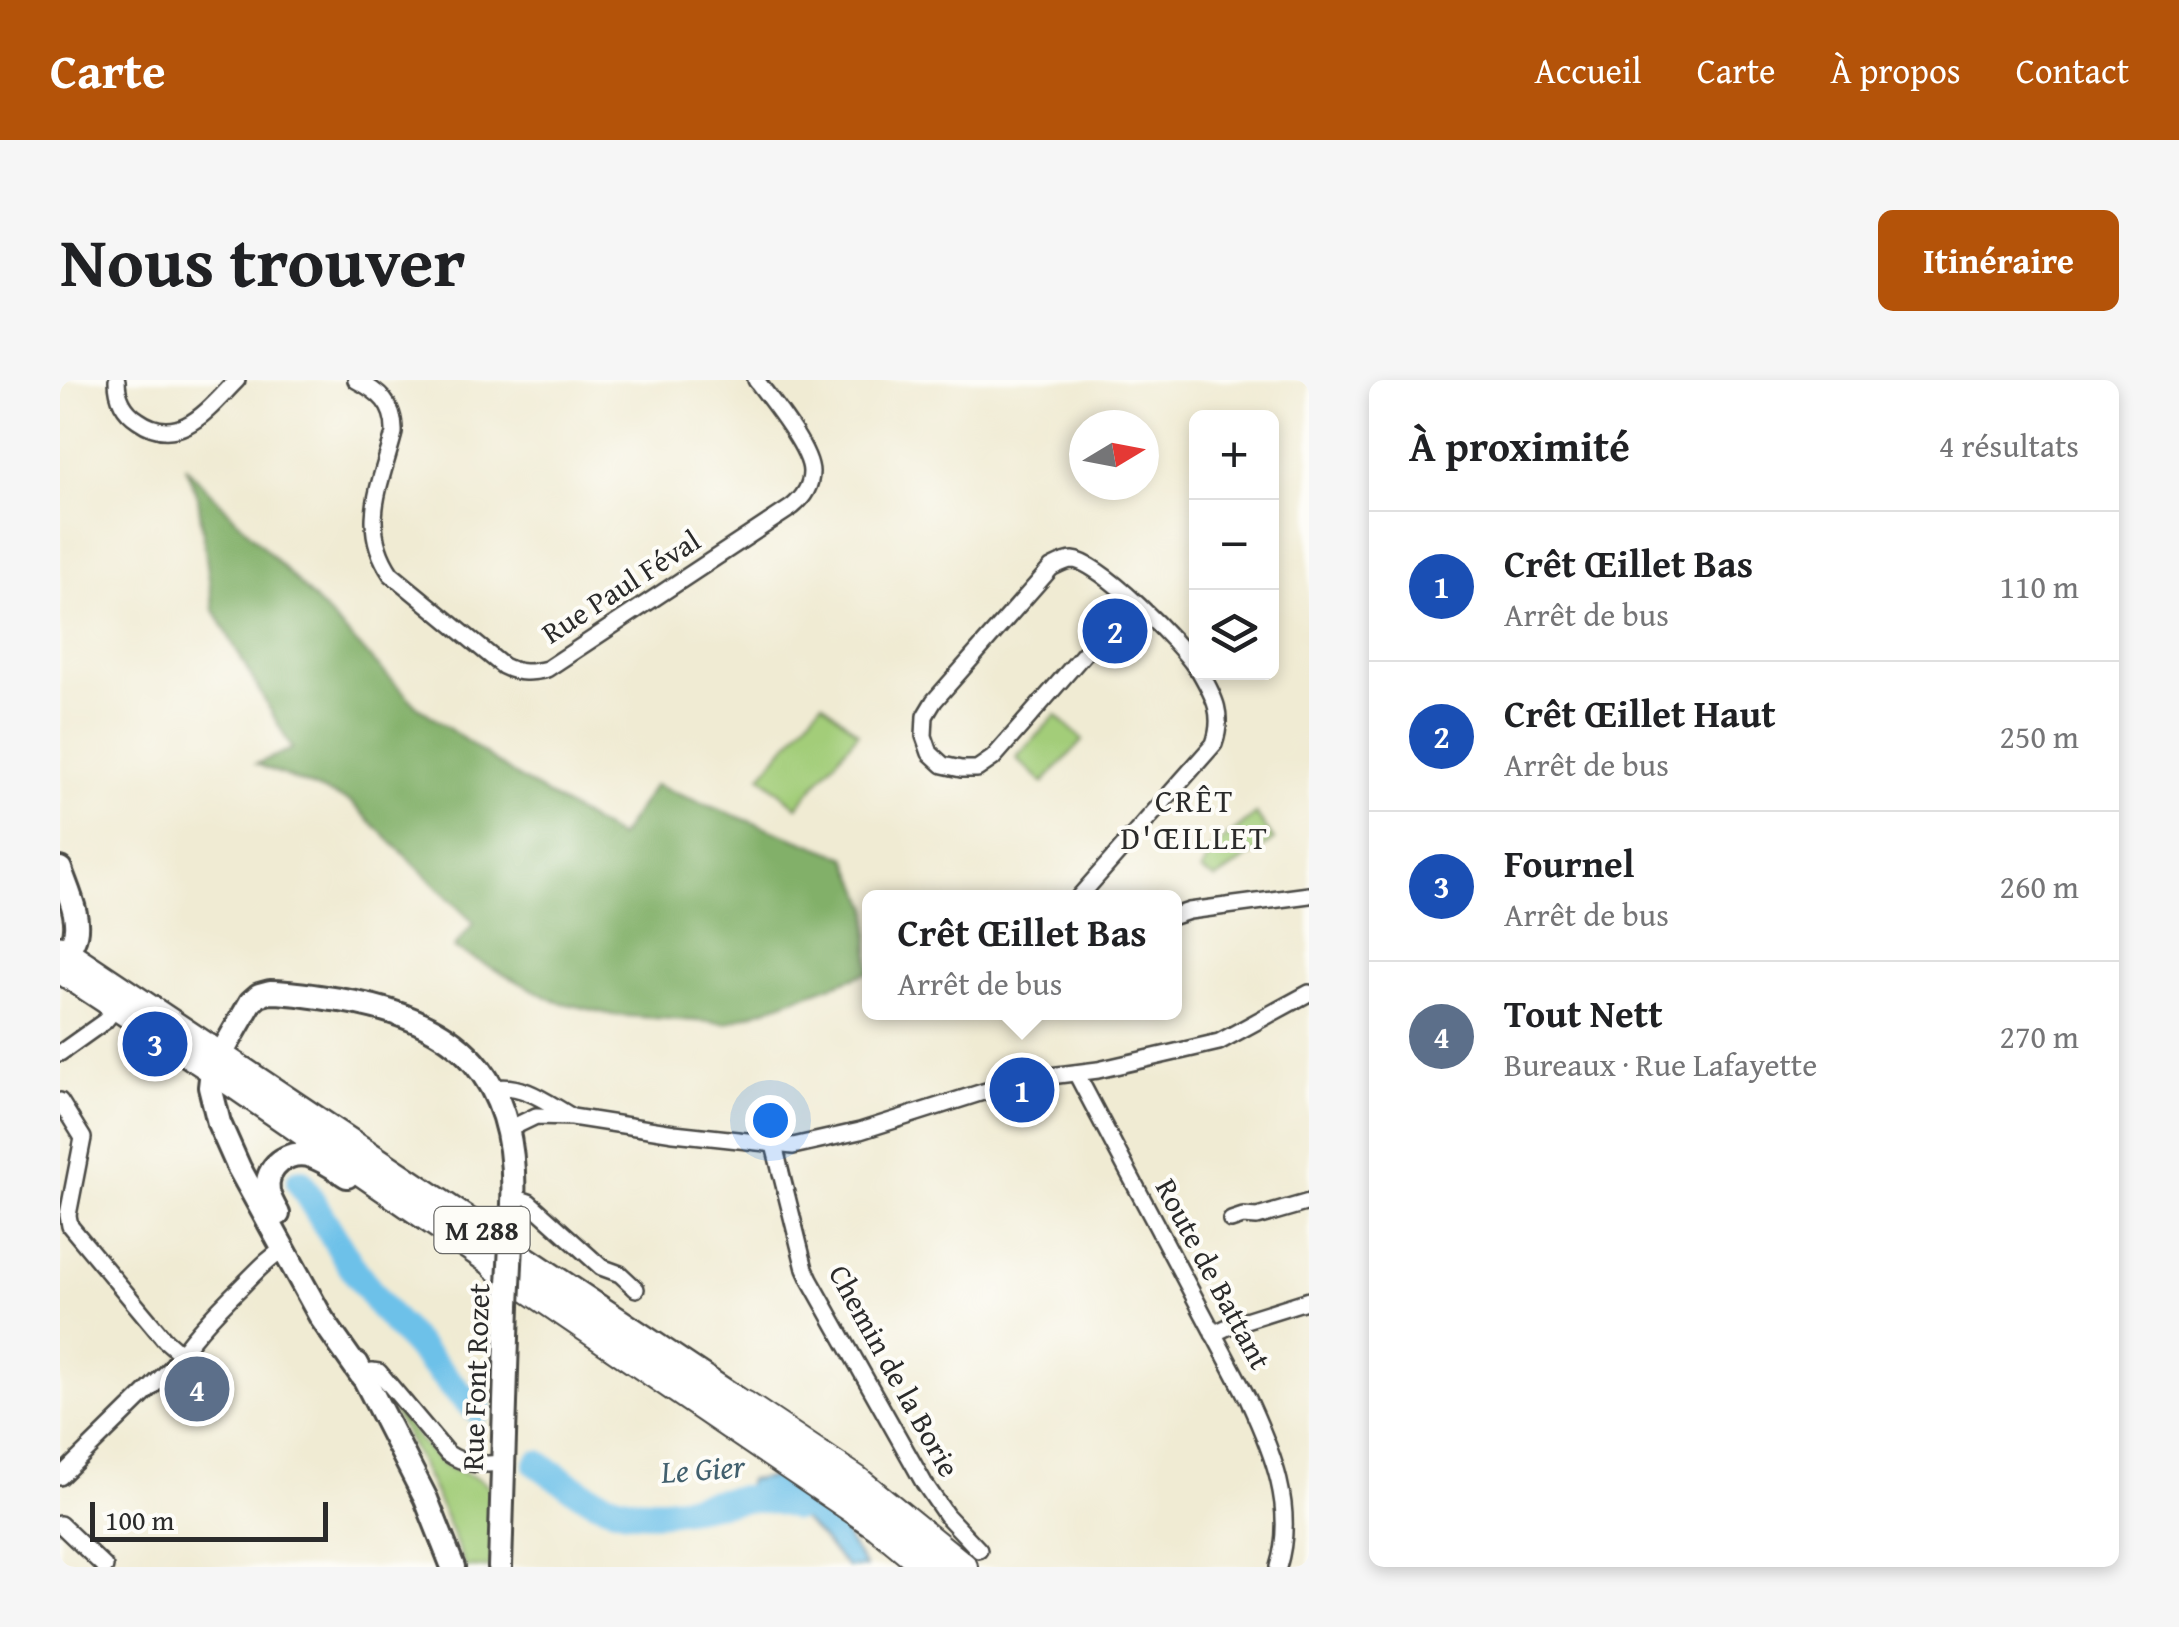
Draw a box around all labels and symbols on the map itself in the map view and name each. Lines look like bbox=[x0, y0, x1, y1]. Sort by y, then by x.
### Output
north arrow bbox=[1069, 410, 1159, 500]
street label: Rue Paul Féval bbox=[532, 518, 709, 654]
pin: 2 bbox=[1082, 594, 1148, 668]
district label: CRÊT D'ŒILLET bbox=[1121, 777, 1269, 861]
pin: 3 bbox=[122, 1006, 188, 1082]
pin: 1 bbox=[990, 1052, 1054, 1128]
your location bbox=[745, 1095, 796, 1146]
street label: Route de Battant bbox=[1145, 1170, 1283, 1377]
road number: M 288 bbox=[434, 1207, 530, 1253]
street label: Chemin de la Borie bbox=[818, 1256, 971, 1485]
street label: Rue Font Rozet bbox=[450, 1282, 500, 1471]
pin: 4 bbox=[164, 1352, 230, 1426]
water label: Le Gier bbox=[658, 1442, 748, 1495]
scale bar bbox=[90, 1497, 328, 1542]

